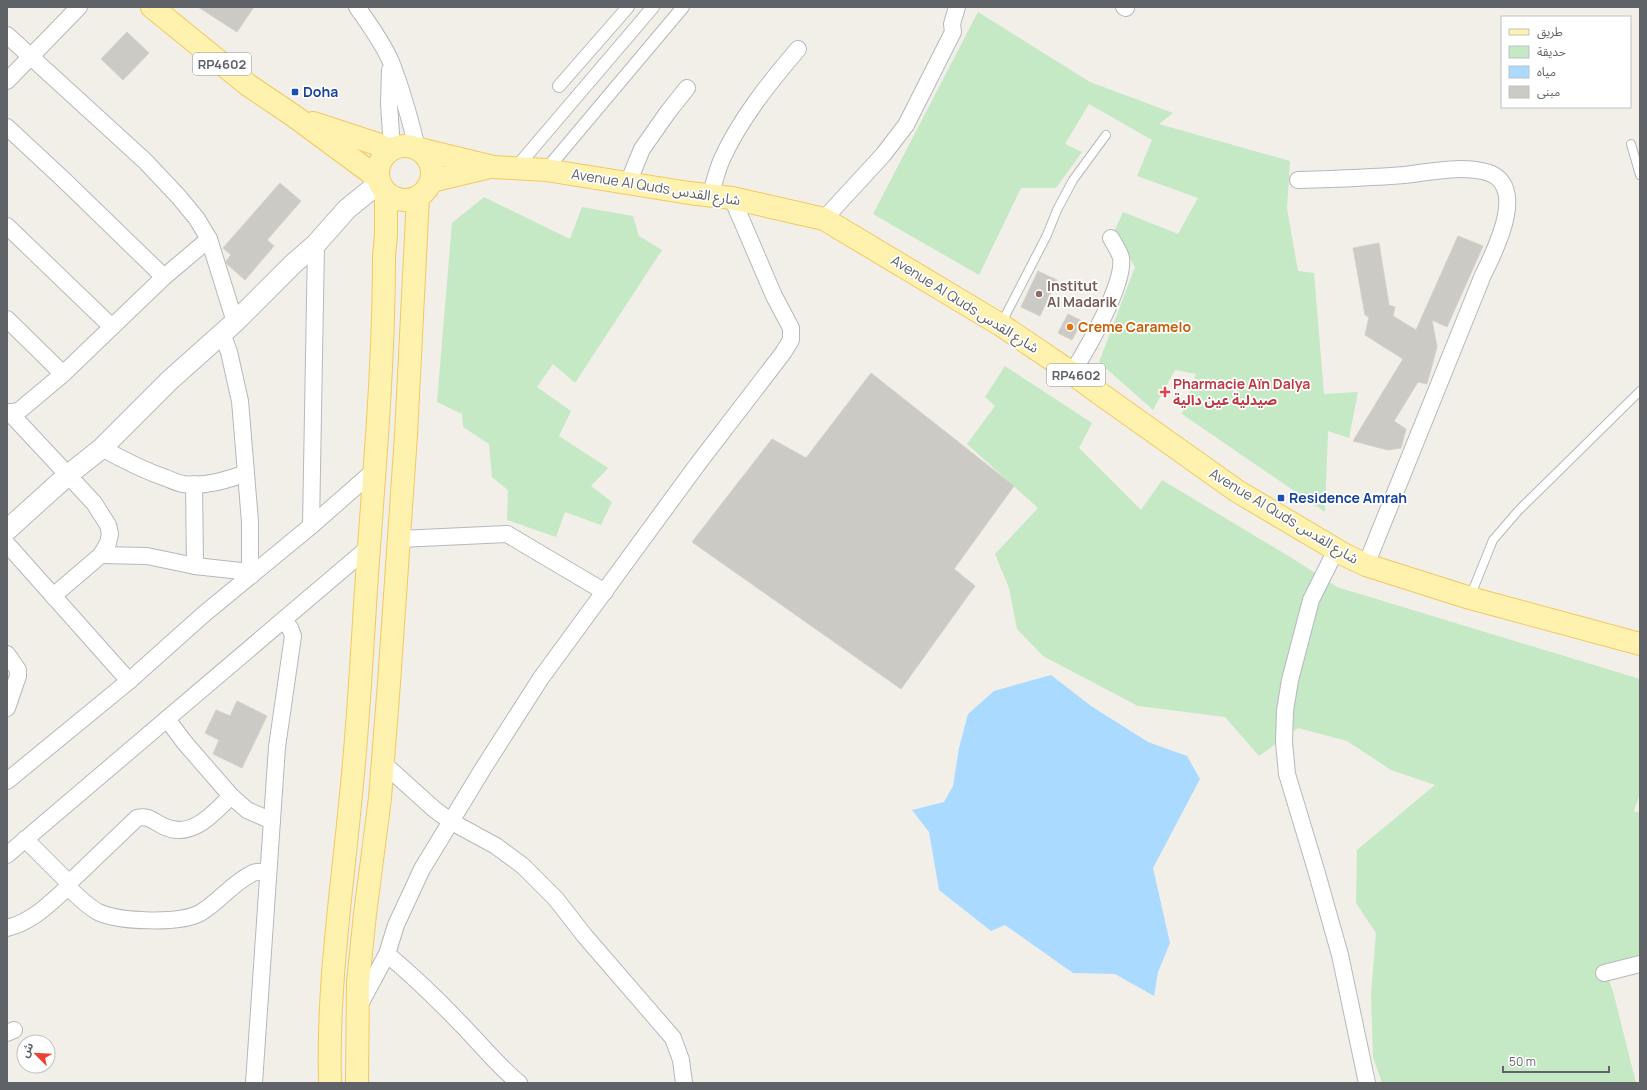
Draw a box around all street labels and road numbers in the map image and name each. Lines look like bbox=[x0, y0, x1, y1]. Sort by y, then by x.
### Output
road number: RP4602 bbox=[193, 53, 251, 75]
street label: Avenue Al Quds شارع القدس bbox=[570, 164, 742, 211]
street label: Avenue Al Quds شارع القدس bbox=[887, 250, 1043, 359]
road number: RP4602 bbox=[1047, 364, 1105, 386]
street label: Avenue Al Quds شارع القدس bbox=[1205, 463, 1362, 569]

